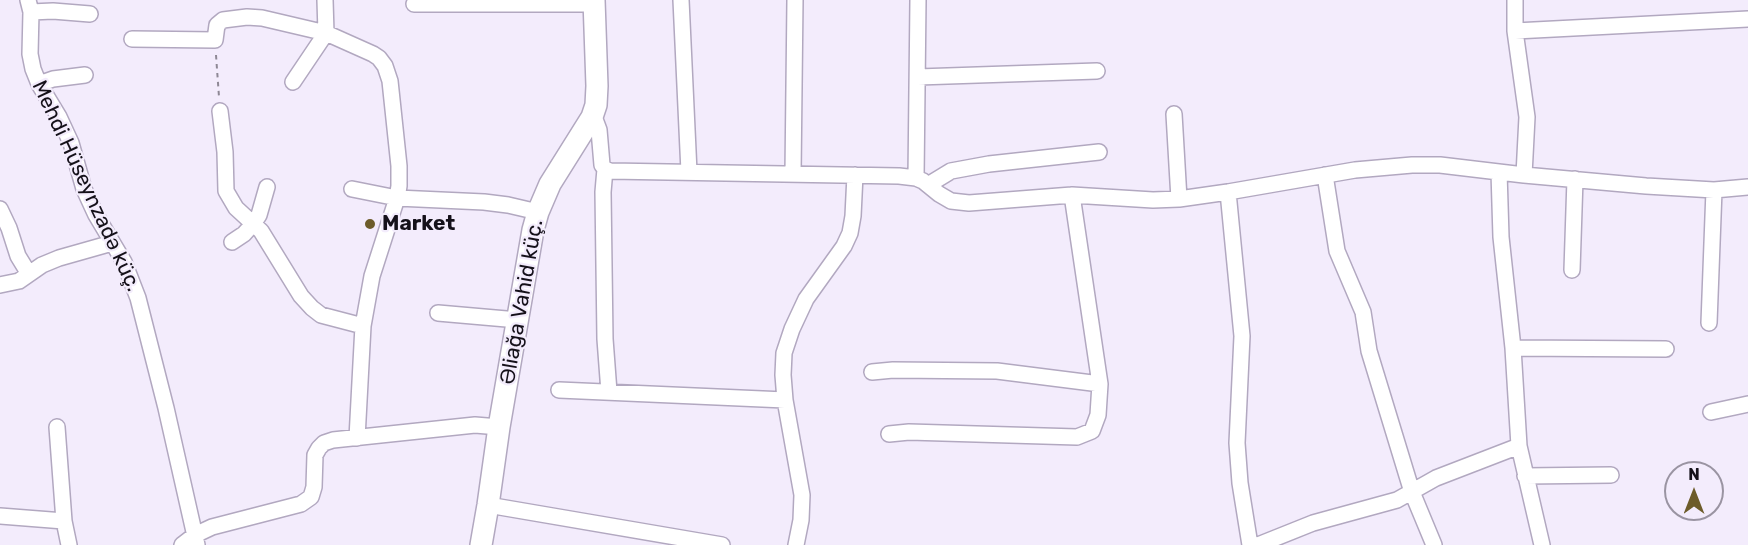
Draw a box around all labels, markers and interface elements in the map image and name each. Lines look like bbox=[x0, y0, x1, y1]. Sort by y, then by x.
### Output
street label: Mehdi Hüseynzadə küç. bbox=[26, 76, 146, 296]
place label: Market bbox=[382, 211, 455, 237]
marker: Market bbox=[363, 217, 377, 231]
street label: Əliağa Vahid küç. bbox=[495, 218, 549, 386]
north arrow bbox=[1664, 461, 1724, 521]
text: N bbox=[1688, 465, 1700, 484]

